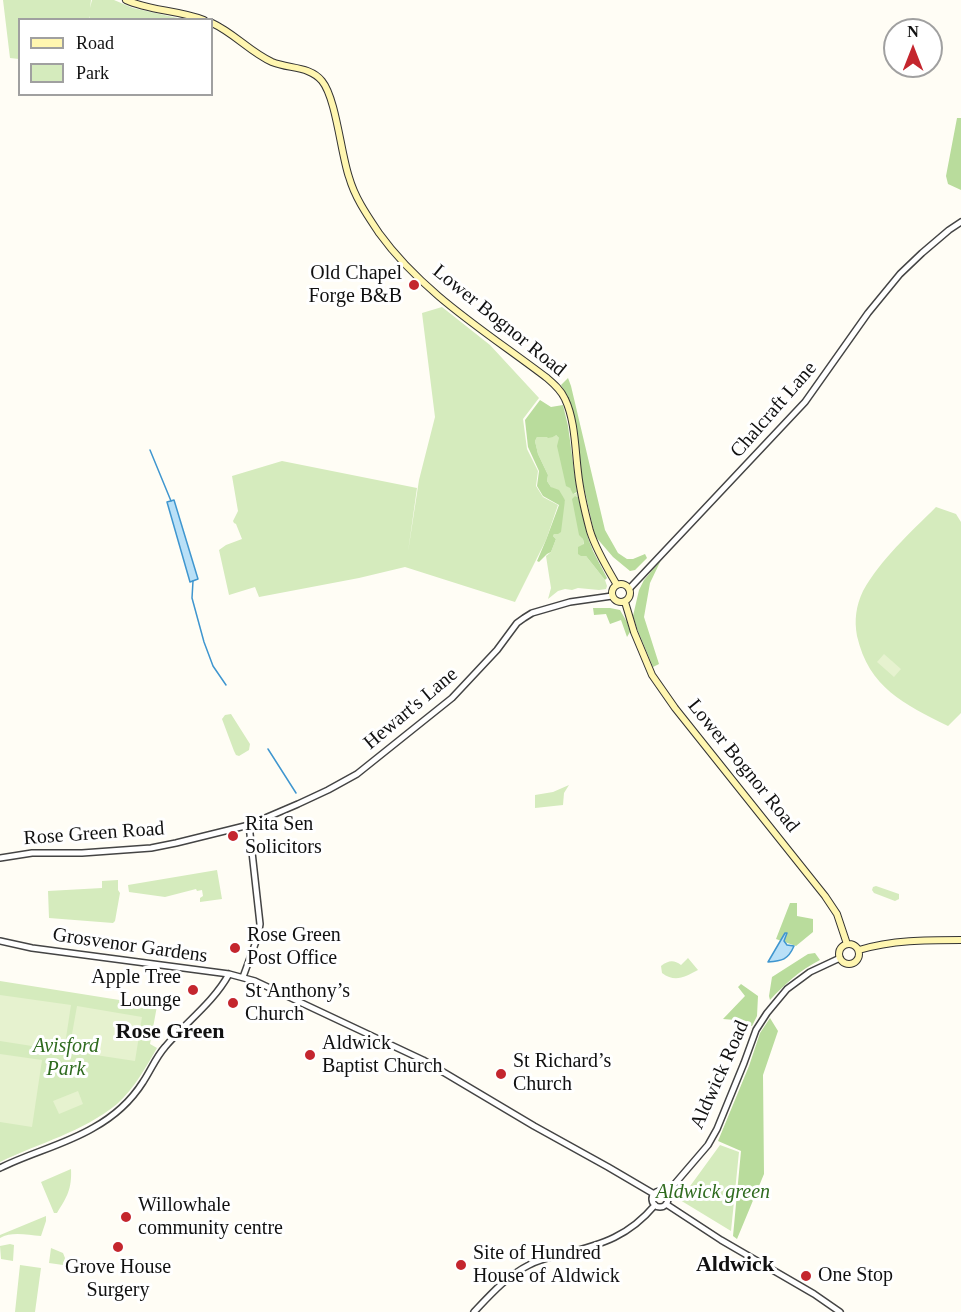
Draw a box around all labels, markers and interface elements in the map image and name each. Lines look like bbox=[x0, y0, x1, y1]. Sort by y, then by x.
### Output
legend bbox=[18, 18, 213, 96]
north arrow bbox=[883, 18, 943, 78]
text: N bbox=[907, 23, 919, 40]
text: Road bbox=[76, 33, 114, 53]
text: Park bbox=[76, 63, 109, 83]
street label: Lower Bognor Road bbox=[428, 260, 570, 382]
place label: Old Chapel Forge B&B bbox=[308, 262, 402, 309]
marker: Old Chapel Forge B&B bbox=[407, 278, 421, 292]
street label: Chalcraft Lane bbox=[726, 357, 822, 463]
street label: Hewart's Lane bbox=[359, 663, 463, 755]
street label: Lower Bognor Road bbox=[682, 695, 804, 837]
place label: Rita Sen Solicitors bbox=[245, 813, 322, 860]
street label: Rose Green Road bbox=[23, 817, 165, 851]
marker: Rita Sen Solicitors bbox=[226, 829, 240, 843]
street label: Grosvenor Gardens bbox=[51, 923, 209, 969]
place label: Rose Green Post Office bbox=[247, 924, 341, 971]
marker: Rose Green Post Office bbox=[228, 941, 242, 955]
place label: Apple Tree Lounge bbox=[91, 966, 181, 1013]
place label: St Anthony’s Church bbox=[245, 980, 350, 1027]
marker: Apple Tree Lounge bbox=[186, 983, 200, 997]
marker: St Anthony’s Church bbox=[226, 996, 240, 1010]
street label: Aldwick Road bbox=[685, 1017, 755, 1133]
district label: Rose Green bbox=[116, 1019, 224, 1045]
place label: Aldwick Baptist Church bbox=[322, 1032, 443, 1079]
park label: Avisford Park bbox=[33, 1035, 99, 1082]
marker: Aldwick Baptist Church bbox=[303, 1048, 317, 1062]
place label: St Richard’s Church bbox=[513, 1050, 611, 1097]
marker: St Richard’s Church bbox=[494, 1067, 508, 1081]
park label: Aldwick green bbox=[656, 1181, 770, 1205]
place label: Willowhale community centre bbox=[138, 1194, 283, 1241]
marker: Willowhale community centre bbox=[119, 1210, 133, 1224]
marker: Grove House Surgery bbox=[111, 1240, 125, 1254]
place label: Site of Hundred House of Aldwick bbox=[473, 1242, 620, 1289]
district label: Aldwick bbox=[696, 1252, 774, 1278]
place label: Grove House Surgery bbox=[65, 1256, 171, 1303]
marker: Site of Hundred House of Aldwick bbox=[454, 1258, 468, 1272]
place label: One Stop bbox=[818, 1264, 893, 1288]
marker: One Stop bbox=[799, 1269, 813, 1283]

